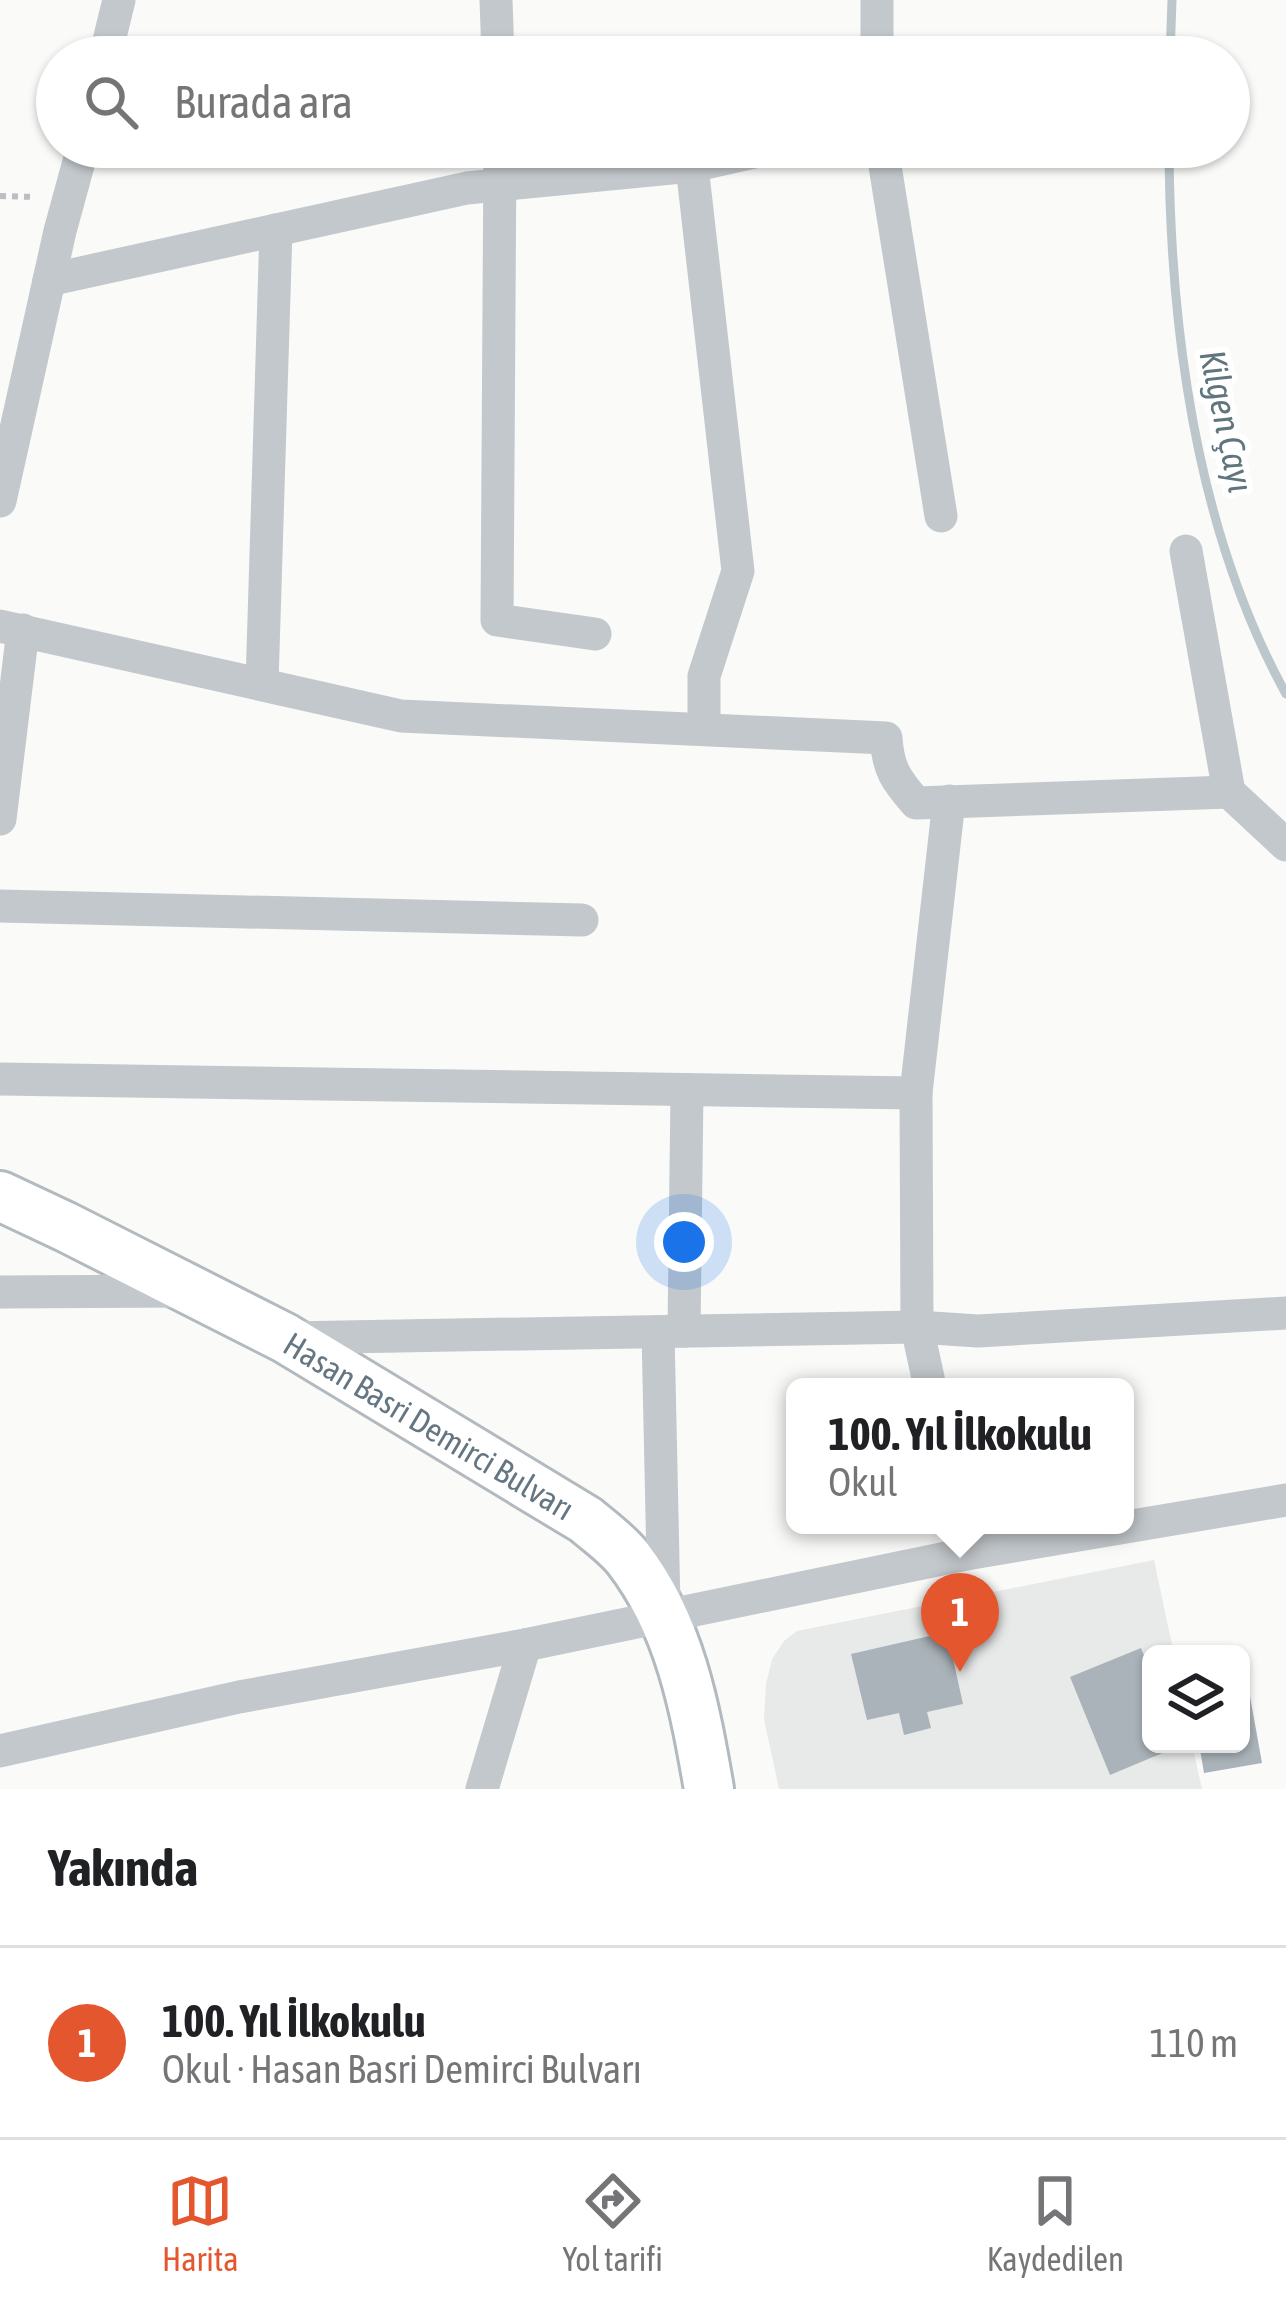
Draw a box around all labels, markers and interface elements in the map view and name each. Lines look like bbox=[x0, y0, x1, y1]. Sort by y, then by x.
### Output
search box bbox=[36, 36, 1250, 168]
icon: search bbox=[78, 69, 144, 135]
text: Burada ara bbox=[174, 76, 353, 128]
water label: Kilgen Çayı bbox=[1191, 346, 1263, 496]
your location bbox=[654, 1212, 714, 1272]
street label: Hasan Basri Demirci Bulvarı bbox=[277, 1324, 581, 1528]
popup bbox=[786, 1378, 1134, 1534]
text: 100. Yıl İlkokulu bbox=[828, 1408, 1092, 1460]
text: Okul bbox=[828, 1460, 897, 1504]
pin: 1 bbox=[921, 1573, 999, 1672]
map controls bbox=[1142, 1645, 1250, 1753]
button: layers bbox=[1142, 1645, 1250, 1753]
text: Yakında bbox=[48, 1838, 198, 1897]
text: 100. Yıl İlkokulu bbox=[162, 1995, 425, 2047]
text: 1 bbox=[78, 2021, 96, 2065]
text: 110 m bbox=[1150, 2021, 1238, 2065]
text: Okul · Hasan Basri Demirci Bulvarı bbox=[162, 2047, 642, 2091]
tab: Harita bbox=[162, 2168, 239, 2278]
tab: Yol tarifi bbox=[563, 2168, 663, 2278]
tab: Kaydedilen bbox=[987, 2168, 1124, 2278]

